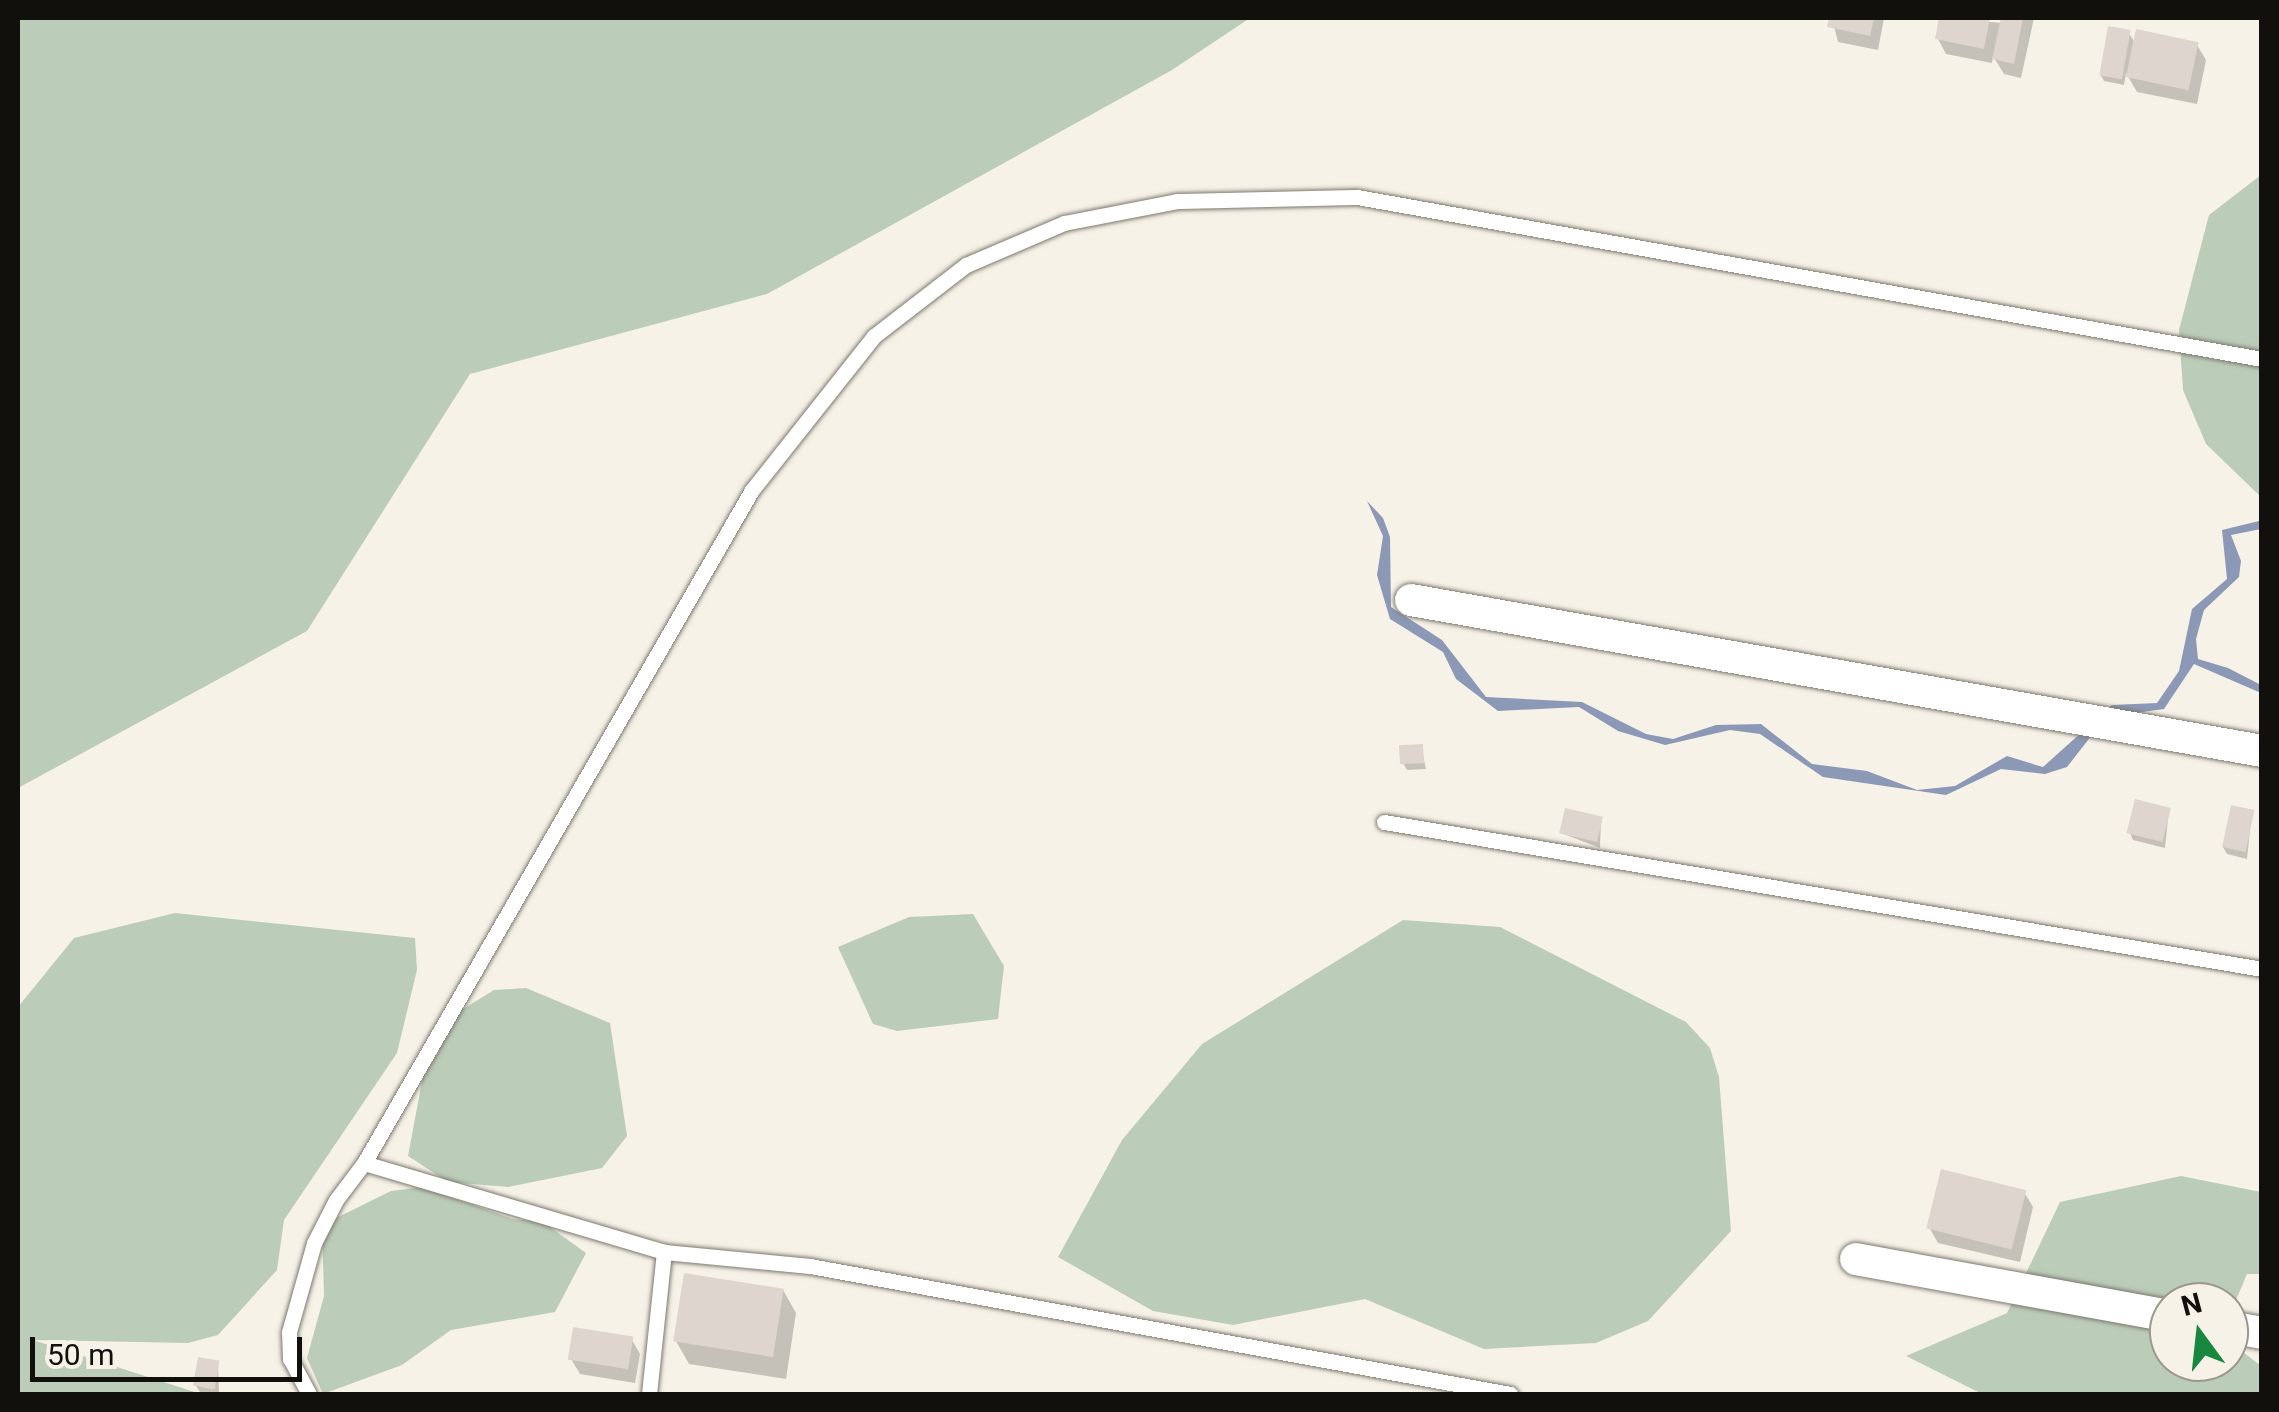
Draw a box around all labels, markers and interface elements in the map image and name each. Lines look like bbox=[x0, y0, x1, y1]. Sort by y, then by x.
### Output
north arrow bbox=[2149, 1282, 2249, 1382]
text: N bbox=[2178, 1286, 2205, 1323]
scale bar bbox=[35, 1317, 308, 1379]
text: 50 m bbox=[47, 1337, 114, 1372]

